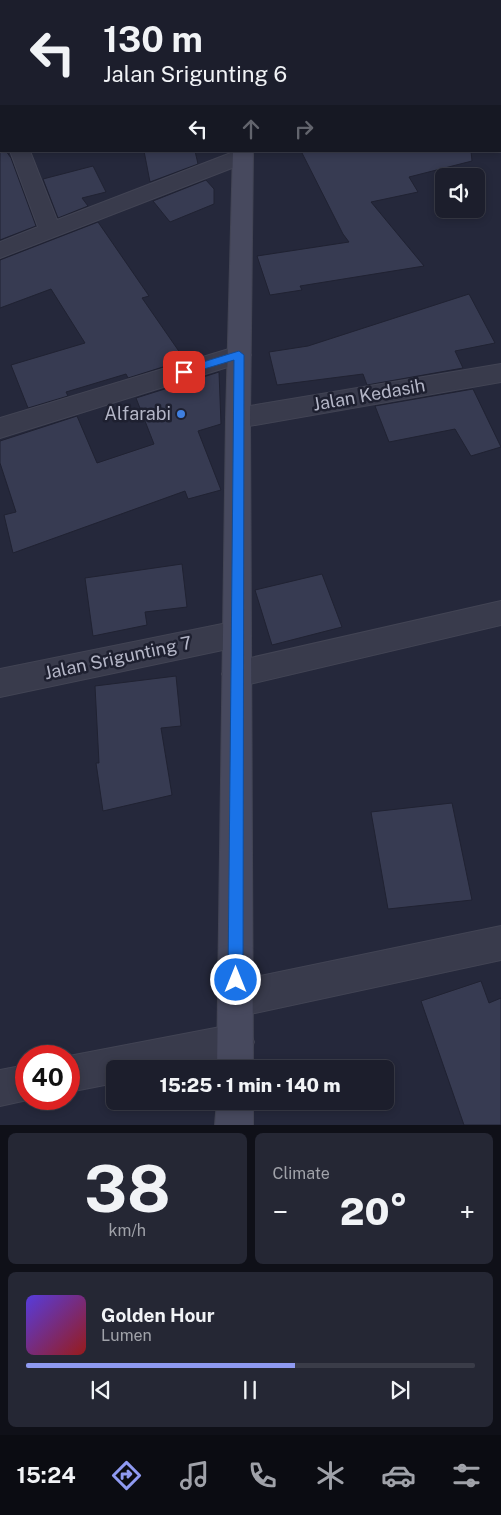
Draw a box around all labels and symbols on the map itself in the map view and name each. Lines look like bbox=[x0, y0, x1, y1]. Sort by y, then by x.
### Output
pin bbox=[163, 351, 205, 393]
street label: Jalan Kedasih bbox=[311, 374, 427, 415]
place label: Alfarabi bbox=[104, 403, 171, 424]
marker: Alfarabi bbox=[175, 408, 187, 420]
street label: Jalan Srigunting 7 bbox=[42, 632, 194, 683]
position arrow bbox=[209, 953, 261, 1005]
speed limit sign: 40 bbox=[15, 1045, 80, 1110]

